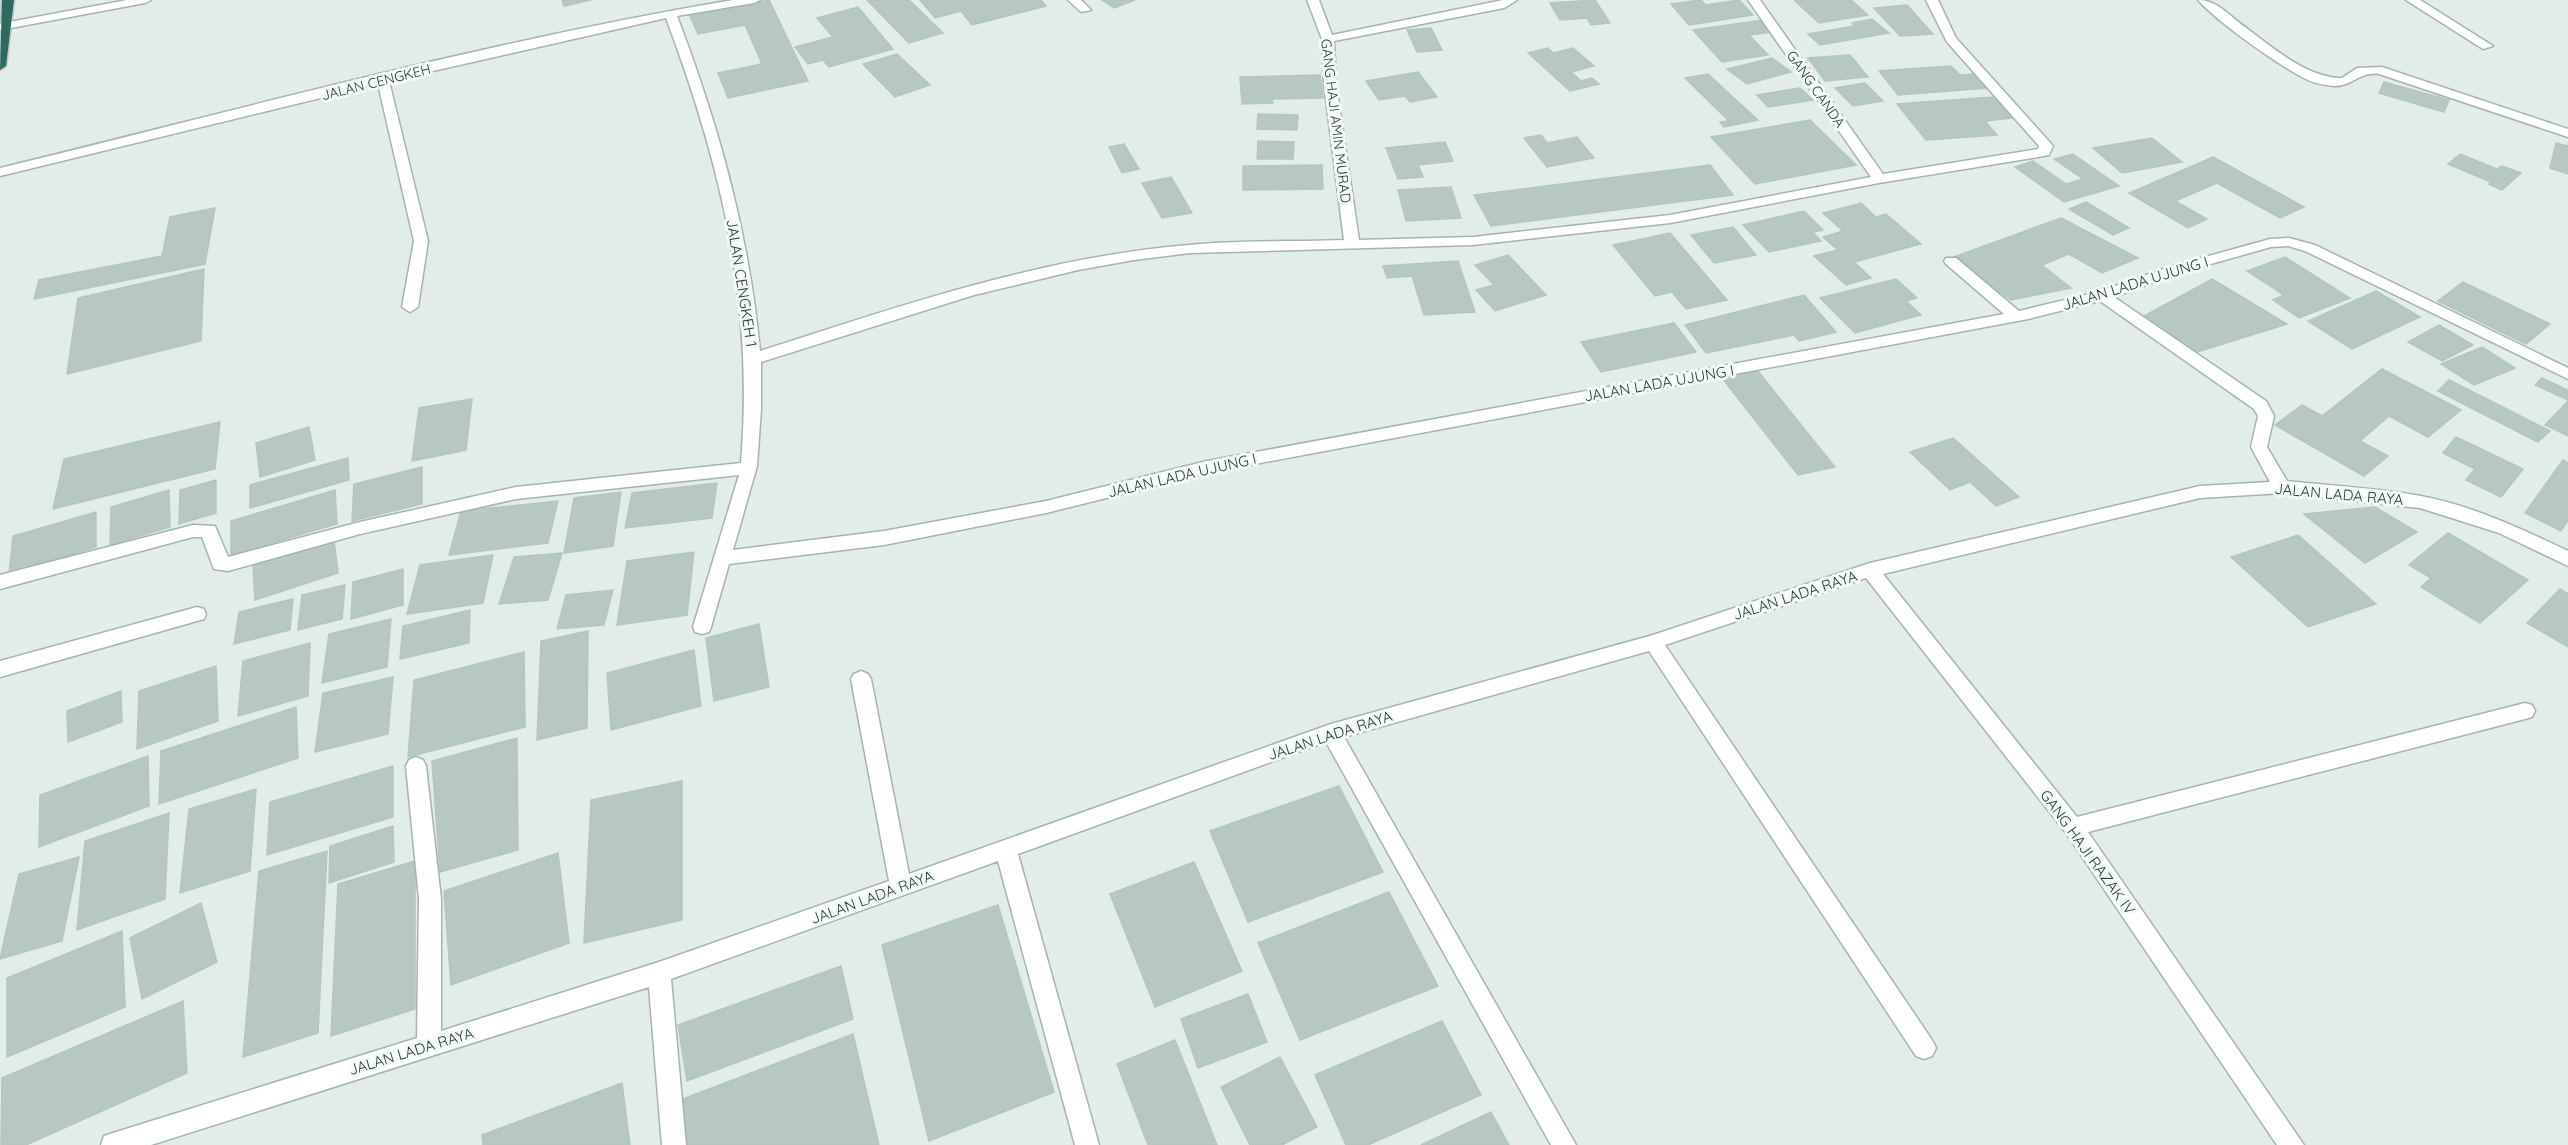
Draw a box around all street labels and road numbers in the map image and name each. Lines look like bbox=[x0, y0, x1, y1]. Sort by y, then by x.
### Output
street label: GANG HAJI AMIN MURAD bbox=[1317, 38, 1355, 204]
street label: GANG CANDA bbox=[1783, 47, 1849, 131]
street label: JALAN CENGKEH bbox=[320, 60, 432, 104]
street label: JALAN CENGKEH 1 bbox=[722, 218, 762, 348]
street label: JALAN LADA UJUNG I bbox=[2060, 252, 2210, 314]
street label: JALAN LADA UJUNG I bbox=[1583, 360, 1735, 406]
street label: JALAN LADA UJUNG I bbox=[1106, 449, 1258, 501]
street label: JALAN LADA RAYA bbox=[2274, 479, 2405, 509]
street label: JALAN LADA RAYA bbox=[1730, 566, 1860, 624]
street label: JALAN LADA RAYA bbox=[1265, 706, 1395, 764]
street label: GANG HAJI RAZAK IV bbox=[2036, 786, 2140, 918]
street label: JALAN LADA RAYA bbox=[808, 866, 936, 928]
street label: JALAN LADA RAYA bbox=[346, 1023, 476, 1079]

